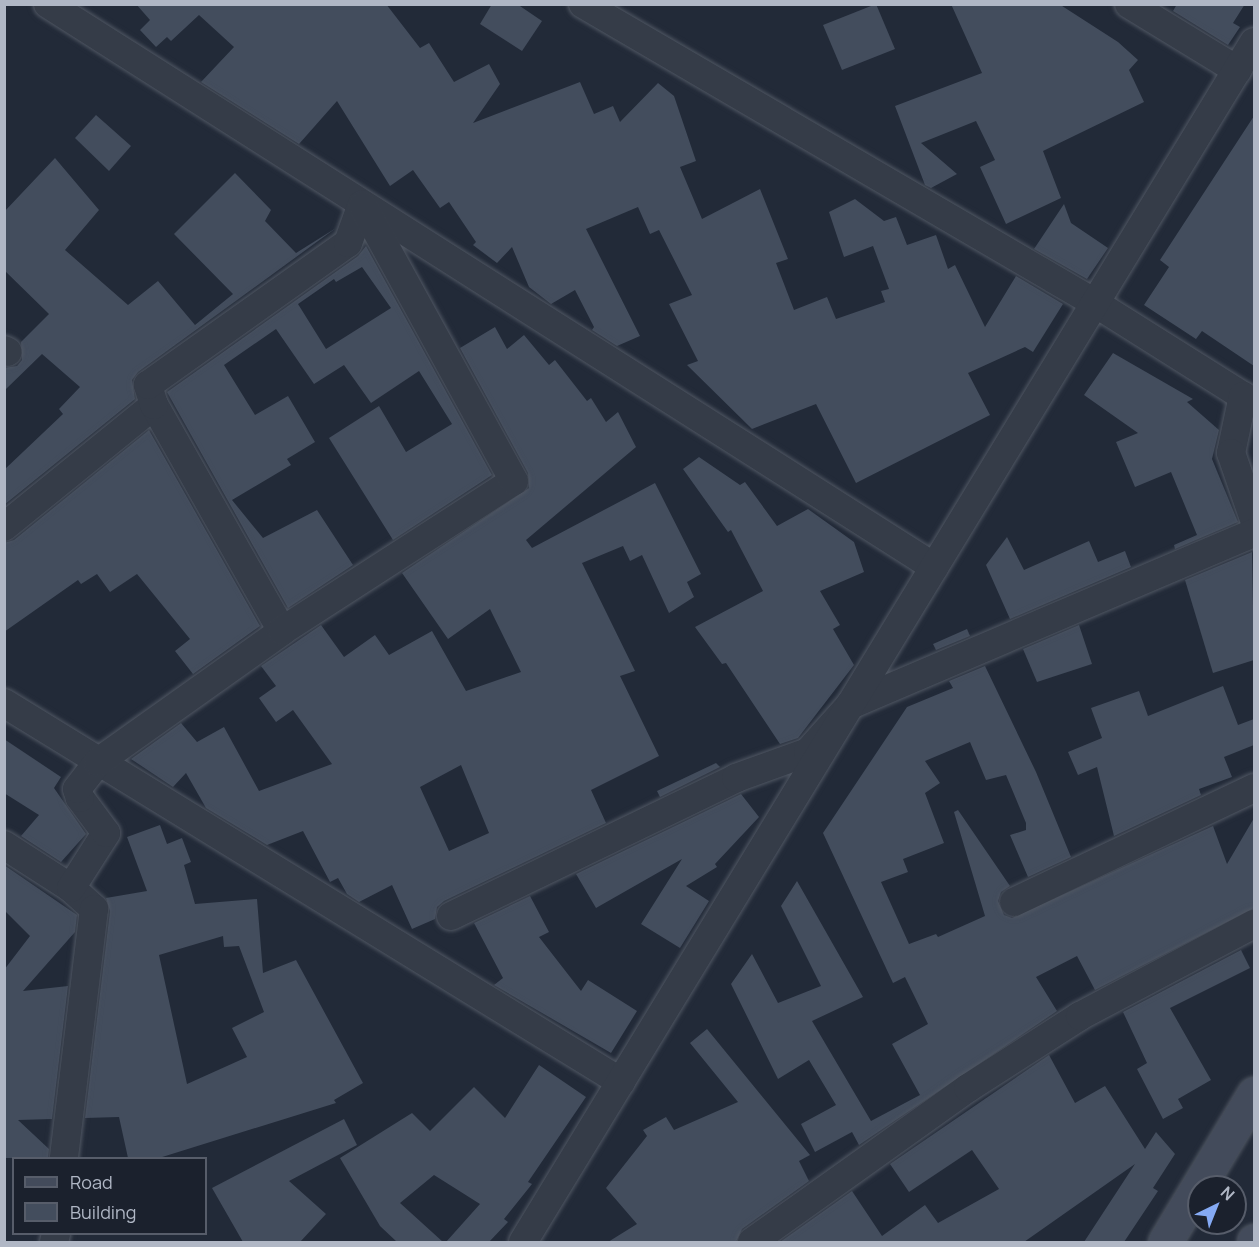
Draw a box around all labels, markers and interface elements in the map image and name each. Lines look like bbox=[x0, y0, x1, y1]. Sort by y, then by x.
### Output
legend bbox=[12, 1157, 207, 1235]
text: Road bbox=[70, 1170, 113, 1194]
north arrow bbox=[1187, 1175, 1247, 1235]
text: N bbox=[1216, 1181, 1240, 1205]
text: Building bbox=[70, 1200, 136, 1224]

